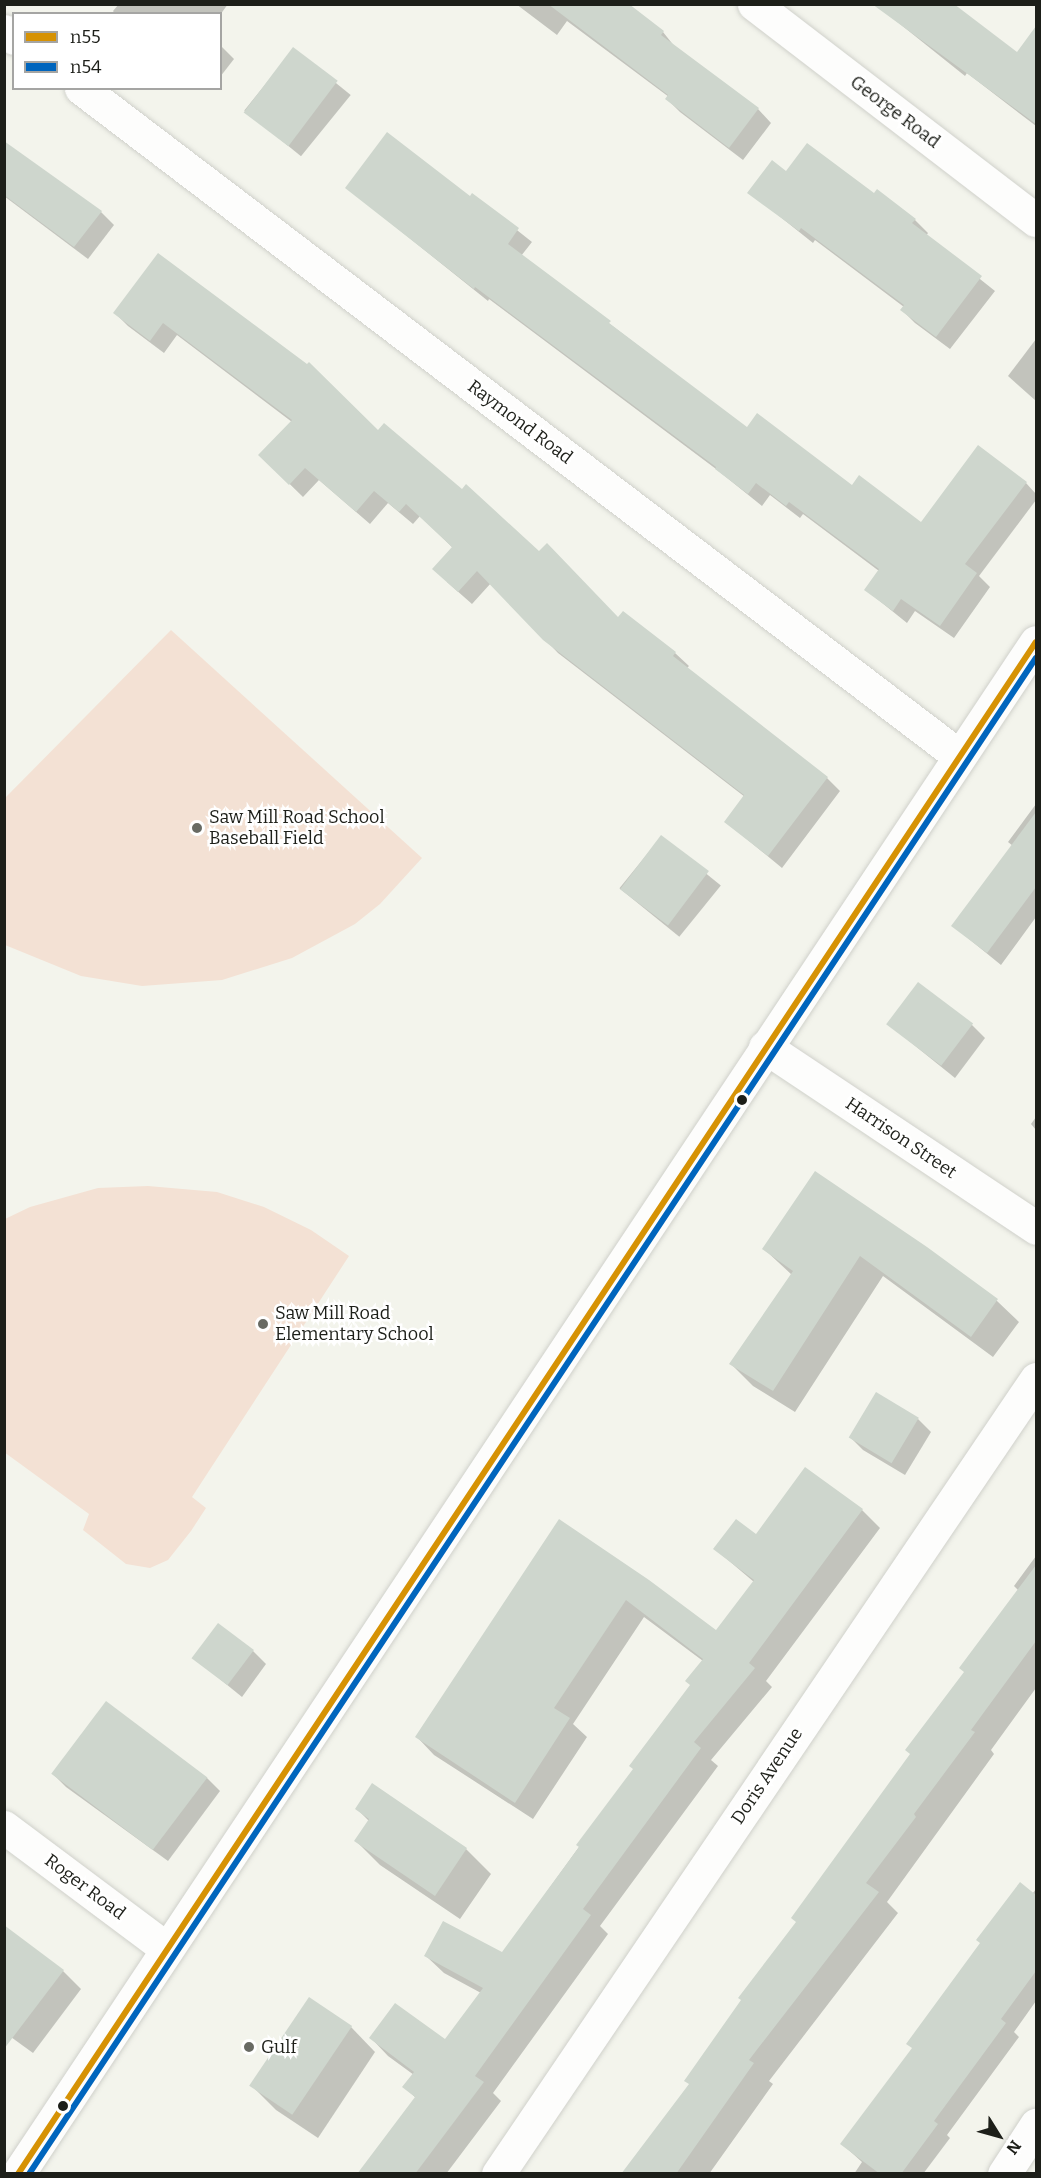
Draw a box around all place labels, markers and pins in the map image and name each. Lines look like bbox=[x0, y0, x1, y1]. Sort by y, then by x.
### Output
place label: Saw Mill Road School Baseball Field bbox=[209, 807, 385, 850]
marker: Saw Mill Road School Baseball Field bbox=[190, 821, 204, 835]
unlabelled marker bbox=[736, 1094, 748, 1106]
place label: Saw Mill Road Elementary School bbox=[275, 1303, 434, 1346]
marker: Saw Mill Road Elementary School bbox=[256, 1317, 270, 1331]
place label: Gulf bbox=[261, 2036, 297, 2058]
marker: Gulf bbox=[242, 2040, 256, 2054]
unlabelled marker bbox=[57, 2100, 69, 2112]

